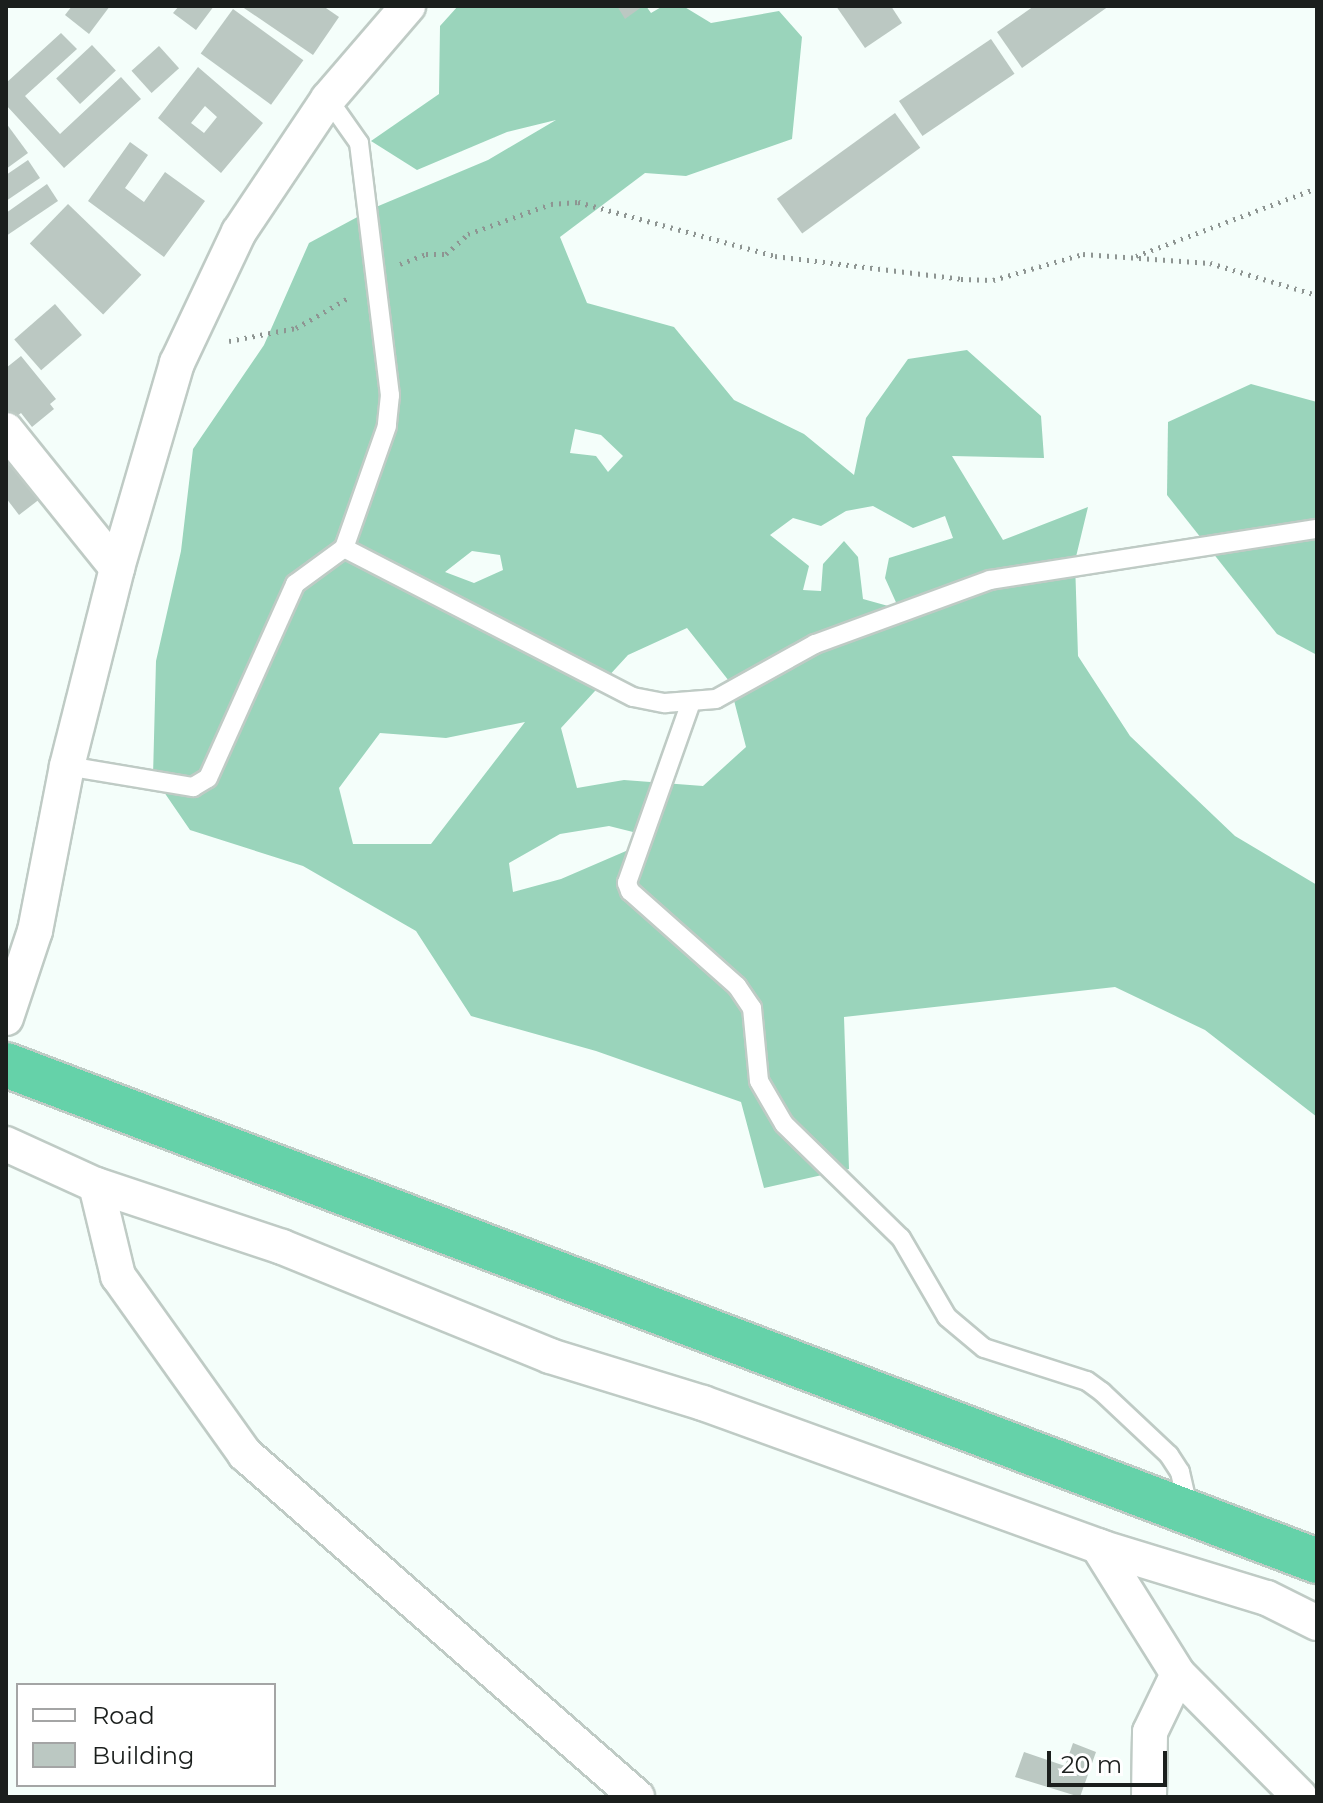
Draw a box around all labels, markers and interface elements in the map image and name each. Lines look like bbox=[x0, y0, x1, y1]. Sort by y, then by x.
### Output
legend bbox=[16, 1683, 276, 1787]
text: Road bbox=[92, 1701, 155, 1730]
scale bar bbox=[1051, 1735, 1171, 1785]
text: Building bbox=[92, 1741, 195, 1770]
text: 20 m bbox=[1061, 1750, 1122, 1779]

